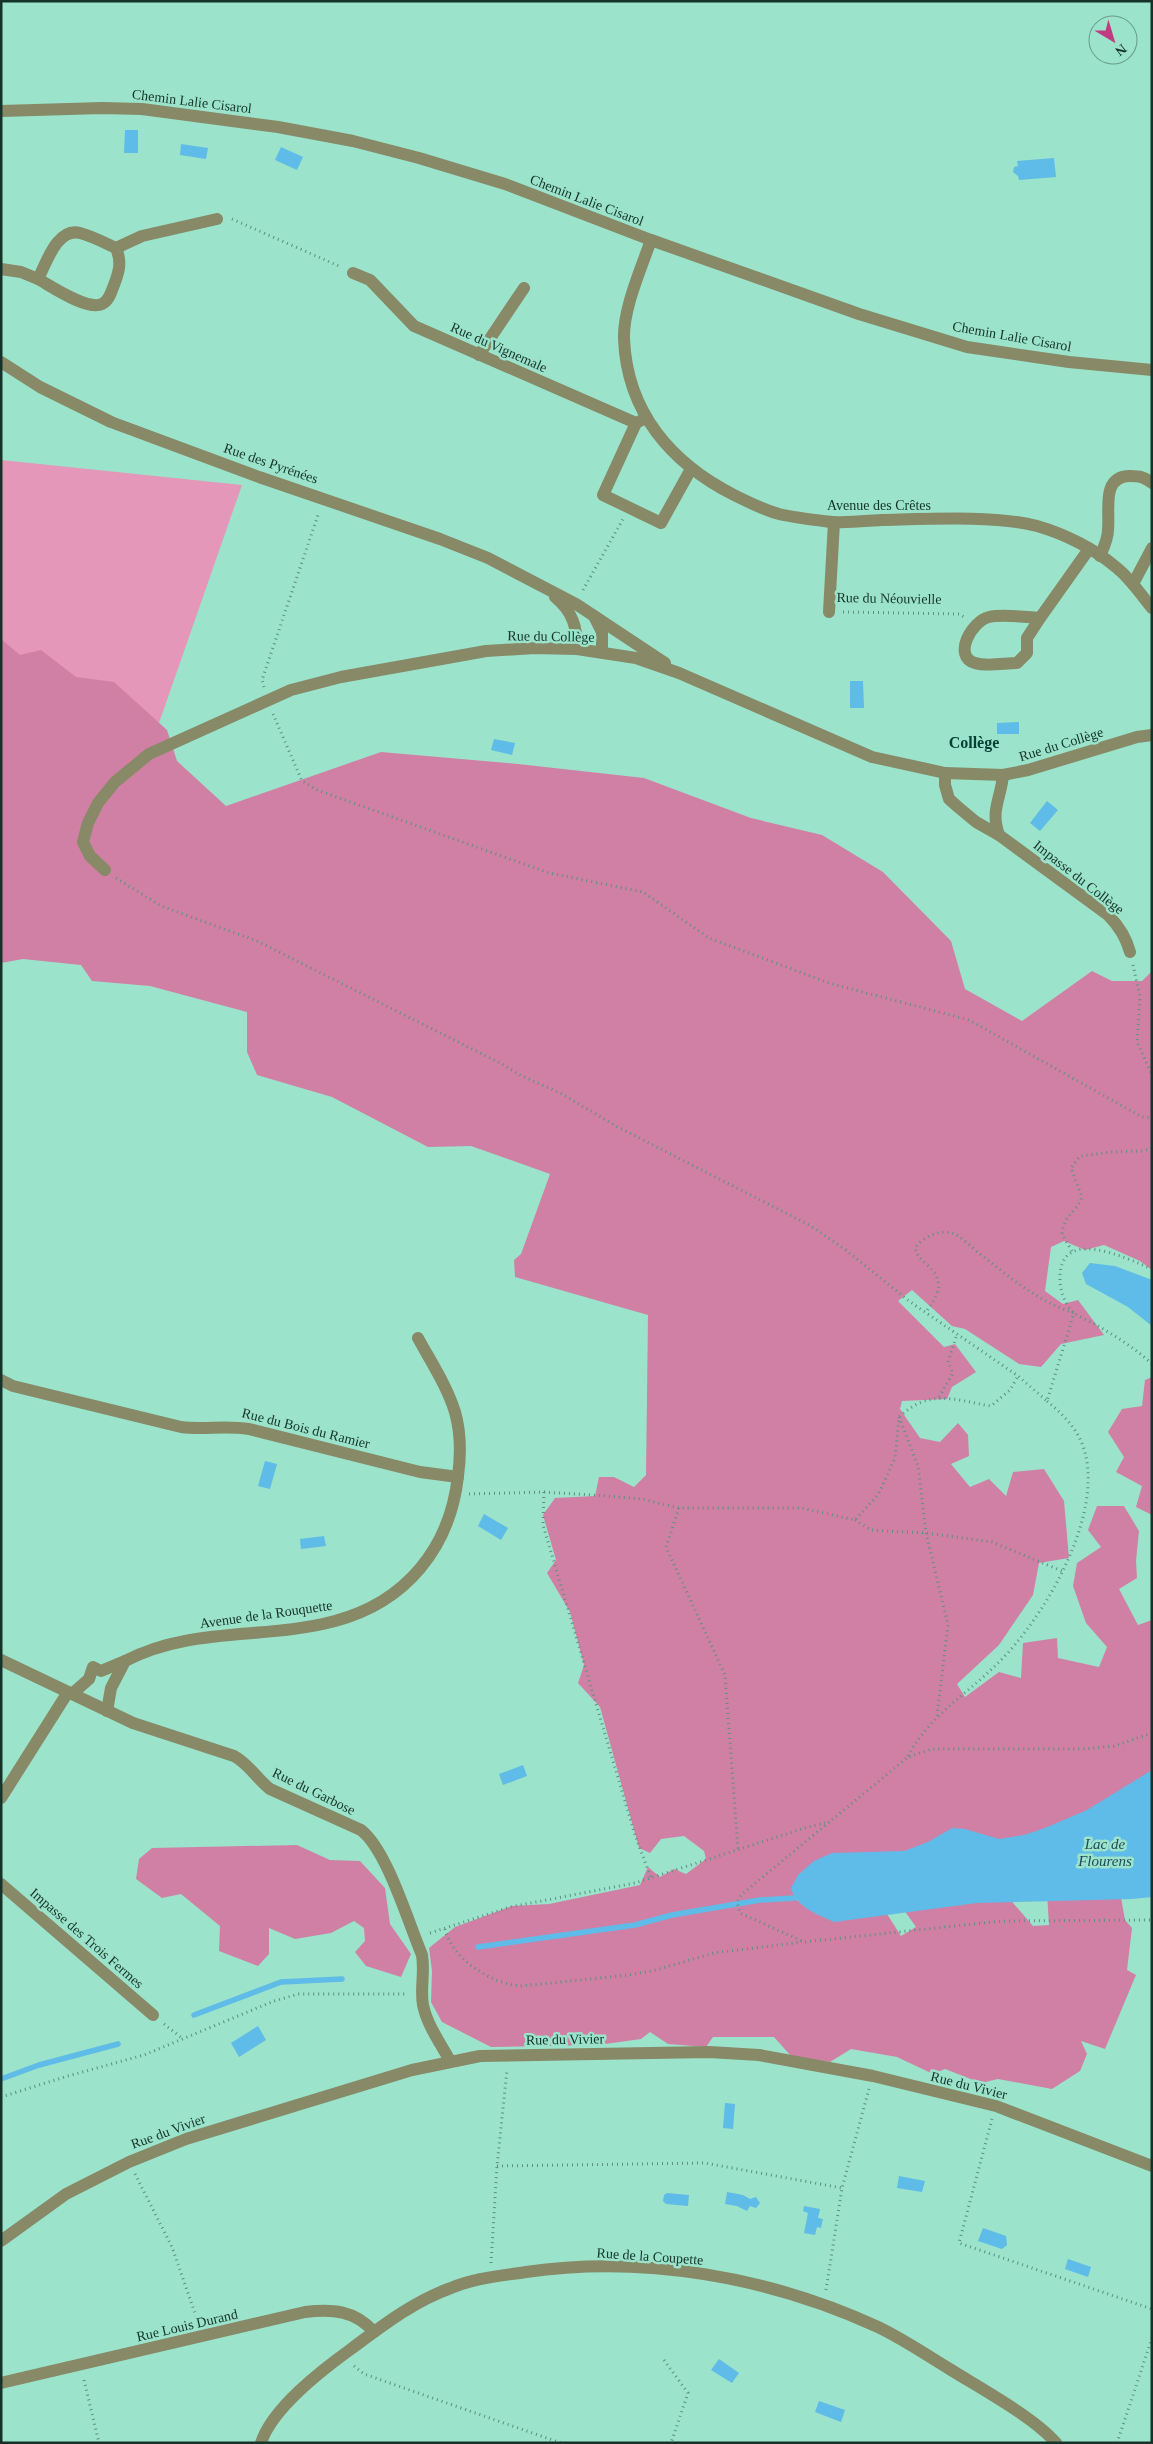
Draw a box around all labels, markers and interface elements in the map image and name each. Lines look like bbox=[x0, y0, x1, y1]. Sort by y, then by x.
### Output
north arrow bbox=[1088, 15, 1138, 65]
text: N bbox=[1112, 41, 1129, 59]
street label: Chemin Lalie Cisarol bbox=[131, 87, 253, 116]
street label: Chemin Lalie Cisarol bbox=[528, 172, 646, 229]
street label: Rue du Vignemale bbox=[448, 319, 549, 375]
street label: Chemin Lalie Cisarol bbox=[951, 319, 1073, 354]
street label: Rue des Pyrénées bbox=[222, 440, 320, 487]
street label: Avenue des Crêtes bbox=[827, 498, 931, 513]
street label: Rue du Néouvielle bbox=[836, 590, 942, 607]
street label: Rue du Collège bbox=[507, 628, 595, 645]
street label: Rue du Collège bbox=[1017, 725, 1105, 764]
district label: Collège bbox=[949, 734, 999, 752]
street label: Impasse du Collège bbox=[1031, 837, 1127, 917]
street label: Rue du Bois du Ramier bbox=[240, 1405, 372, 1452]
street label: Avenue de la Rouquette bbox=[199, 1598, 333, 1631]
street label: Rue du Garbose bbox=[270, 1765, 358, 1818]
water label: Lac de Flourens bbox=[1077, 1836, 1132, 1869]
street label: Impasse des Trois Fermes bbox=[27, 1885, 146, 1992]
street label: Rue du Vivier bbox=[526, 2031, 605, 2048]
street label: Rue du Vivier bbox=[929, 2069, 1009, 2102]
street label: Rue du Vivier bbox=[129, 2111, 208, 2152]
street label: Rue de la Coupette bbox=[596, 2245, 704, 2268]
street label: Rue Louis Durand bbox=[135, 2307, 239, 2344]

